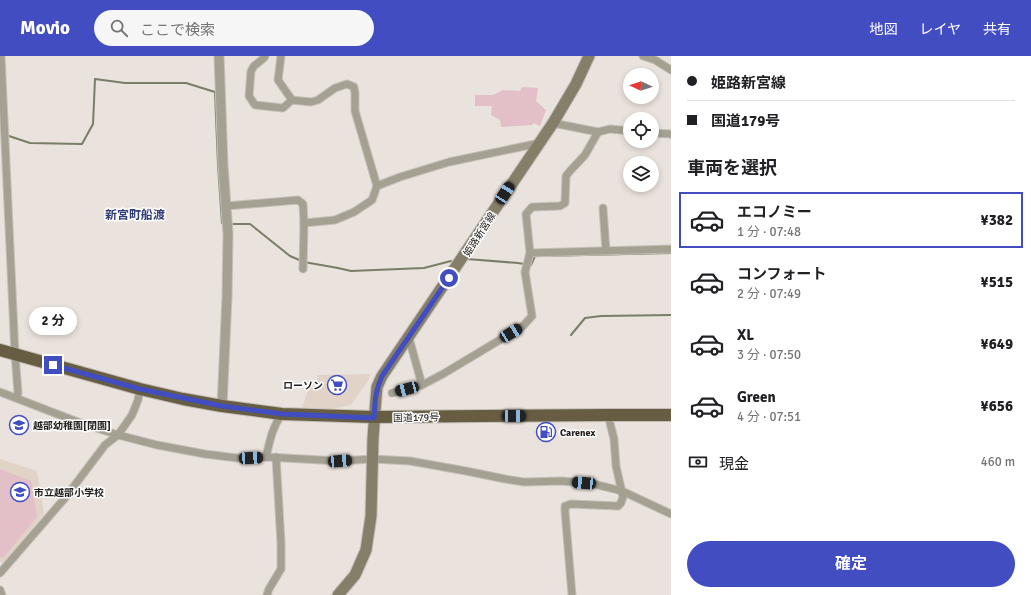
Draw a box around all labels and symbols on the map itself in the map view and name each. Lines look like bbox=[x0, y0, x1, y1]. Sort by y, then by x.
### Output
north arrow bbox=[623, 68, 659, 104]
car bbox=[493, 180, 517, 206]
district label: 新宮町船渡 bbox=[105, 208, 165, 223]
street label: 姫路新宮線 bbox=[461, 210, 498, 259]
route start bbox=[440, 269, 458, 287]
callout: 2 分 bbox=[29, 307, 77, 335]
car bbox=[498, 322, 524, 344]
route end bbox=[44, 356, 62, 374]
supermarket icon: ローソン bbox=[326, 374, 348, 396]
place label: ローソン bbox=[283, 380, 323, 392]
car bbox=[394, 380, 420, 398]
car bbox=[502, 410, 526, 422]
street label: 国道179号 bbox=[393, 412, 439, 424]
school or university icon: 越部幼稚園[閉園] bbox=[8, 414, 30, 436]
place label: 越部幼稚園[閉園] bbox=[33, 420, 111, 432]
fuel station icon: Carenex bbox=[535, 421, 557, 443]
place label: Carenex bbox=[560, 427, 595, 439]
car bbox=[239, 451, 263, 465]
car bbox=[328, 454, 352, 468]
car bbox=[572, 476, 596, 490]
school or university icon: 市立越部小学校 bbox=[9, 481, 31, 503]
place label: 市立越部小学校 bbox=[34, 487, 104, 499]

